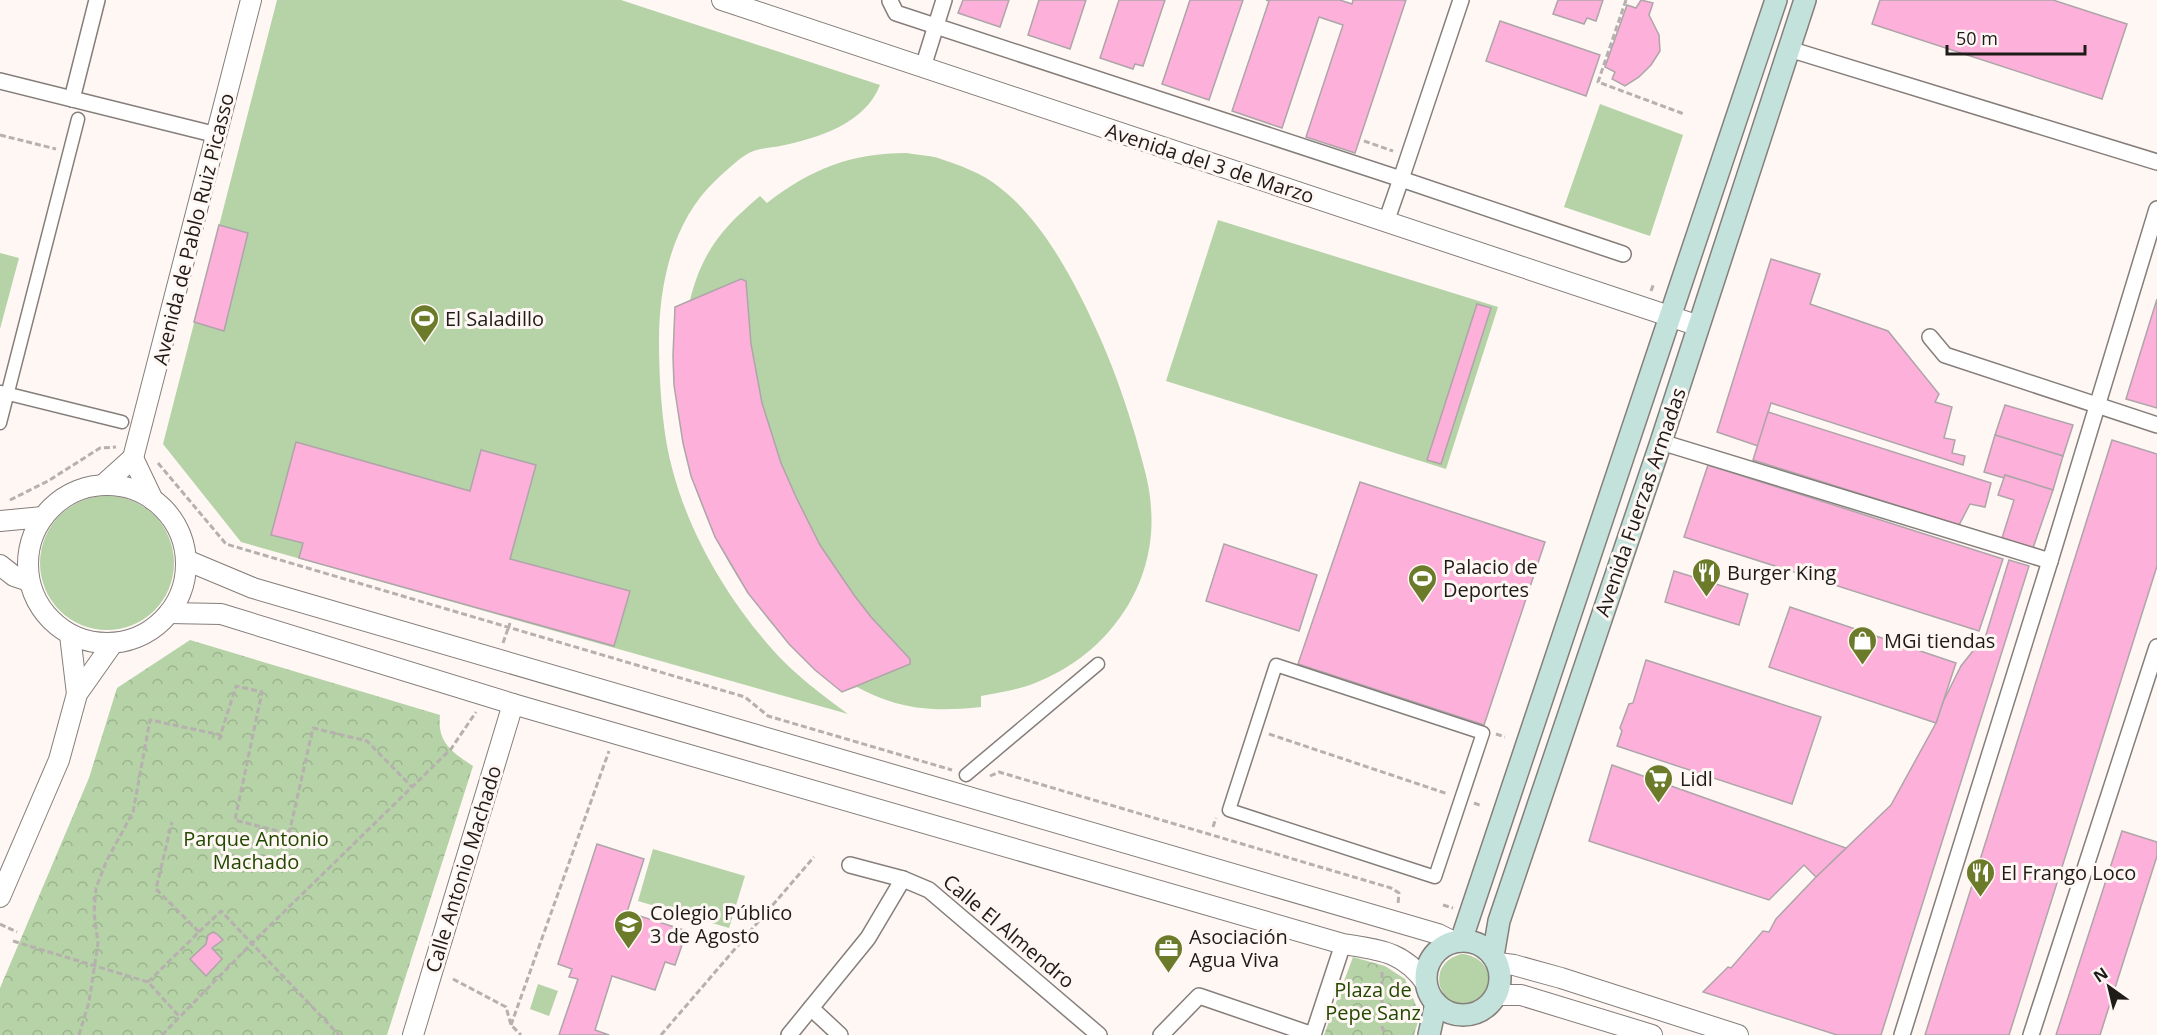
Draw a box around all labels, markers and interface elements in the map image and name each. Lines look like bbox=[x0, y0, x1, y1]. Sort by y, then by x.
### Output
scale bar bbox=[1947, 18, 2085, 56]
text: 50 m bbox=[1956, 26, 1998, 50]
street label: Avenida de Pablo Ruiz Picasso bbox=[146, 90, 240, 368]
street label: Avenida del 3 de Marzo bbox=[1102, 117, 1318, 209]
sports icon: El Saladillo bbox=[408, 302, 440, 344]
place label: El Saladillo bbox=[445, 305, 544, 332]
street label: Avenida Fuerzas Armadas bbox=[1588, 384, 1692, 620]
place label: Palacio de Deportes bbox=[1443, 553, 1538, 603]
restaurant icon: Burger King bbox=[1690, 556, 1722, 598]
place label: Burger King bbox=[1727, 559, 1836, 586]
sports icon: Palacio de Deportes bbox=[1406, 562, 1438, 604]
shop icon: MGi tiendas bbox=[1847, 624, 1879, 666]
place label: MGi tiendas bbox=[1884, 627, 1995, 654]
street label: Calle Antonio Machado bbox=[419, 762, 507, 976]
supermarket icon: Lidl bbox=[1643, 762, 1675, 804]
place label: Lidl bbox=[1680, 765, 1713, 792]
park label: Parque Antonio Machado bbox=[183, 825, 329, 875]
restaurant icon: El Frango Loco bbox=[1964, 856, 1996, 898]
place label: El Frango Loco bbox=[2001, 859, 2136, 886]
street label: Calle El Almendro bbox=[938, 868, 1080, 994]
place label: Colegio Público 3 de Agosto bbox=[650, 899, 792, 949]
school or university icon: Colegio Público 3 de Agosto bbox=[613, 908, 645, 950]
place label: Asociación Agua Viva bbox=[1189, 923, 1288, 973]
office icon: Asociación Agua Viva bbox=[1152, 932, 1184, 974]
north arrow bbox=[2079, 957, 2139, 1017]
text: N bbox=[2089, 962, 2112, 987]
park label: Plaza de Pepe Sanz bbox=[1325, 976, 1421, 1026]

